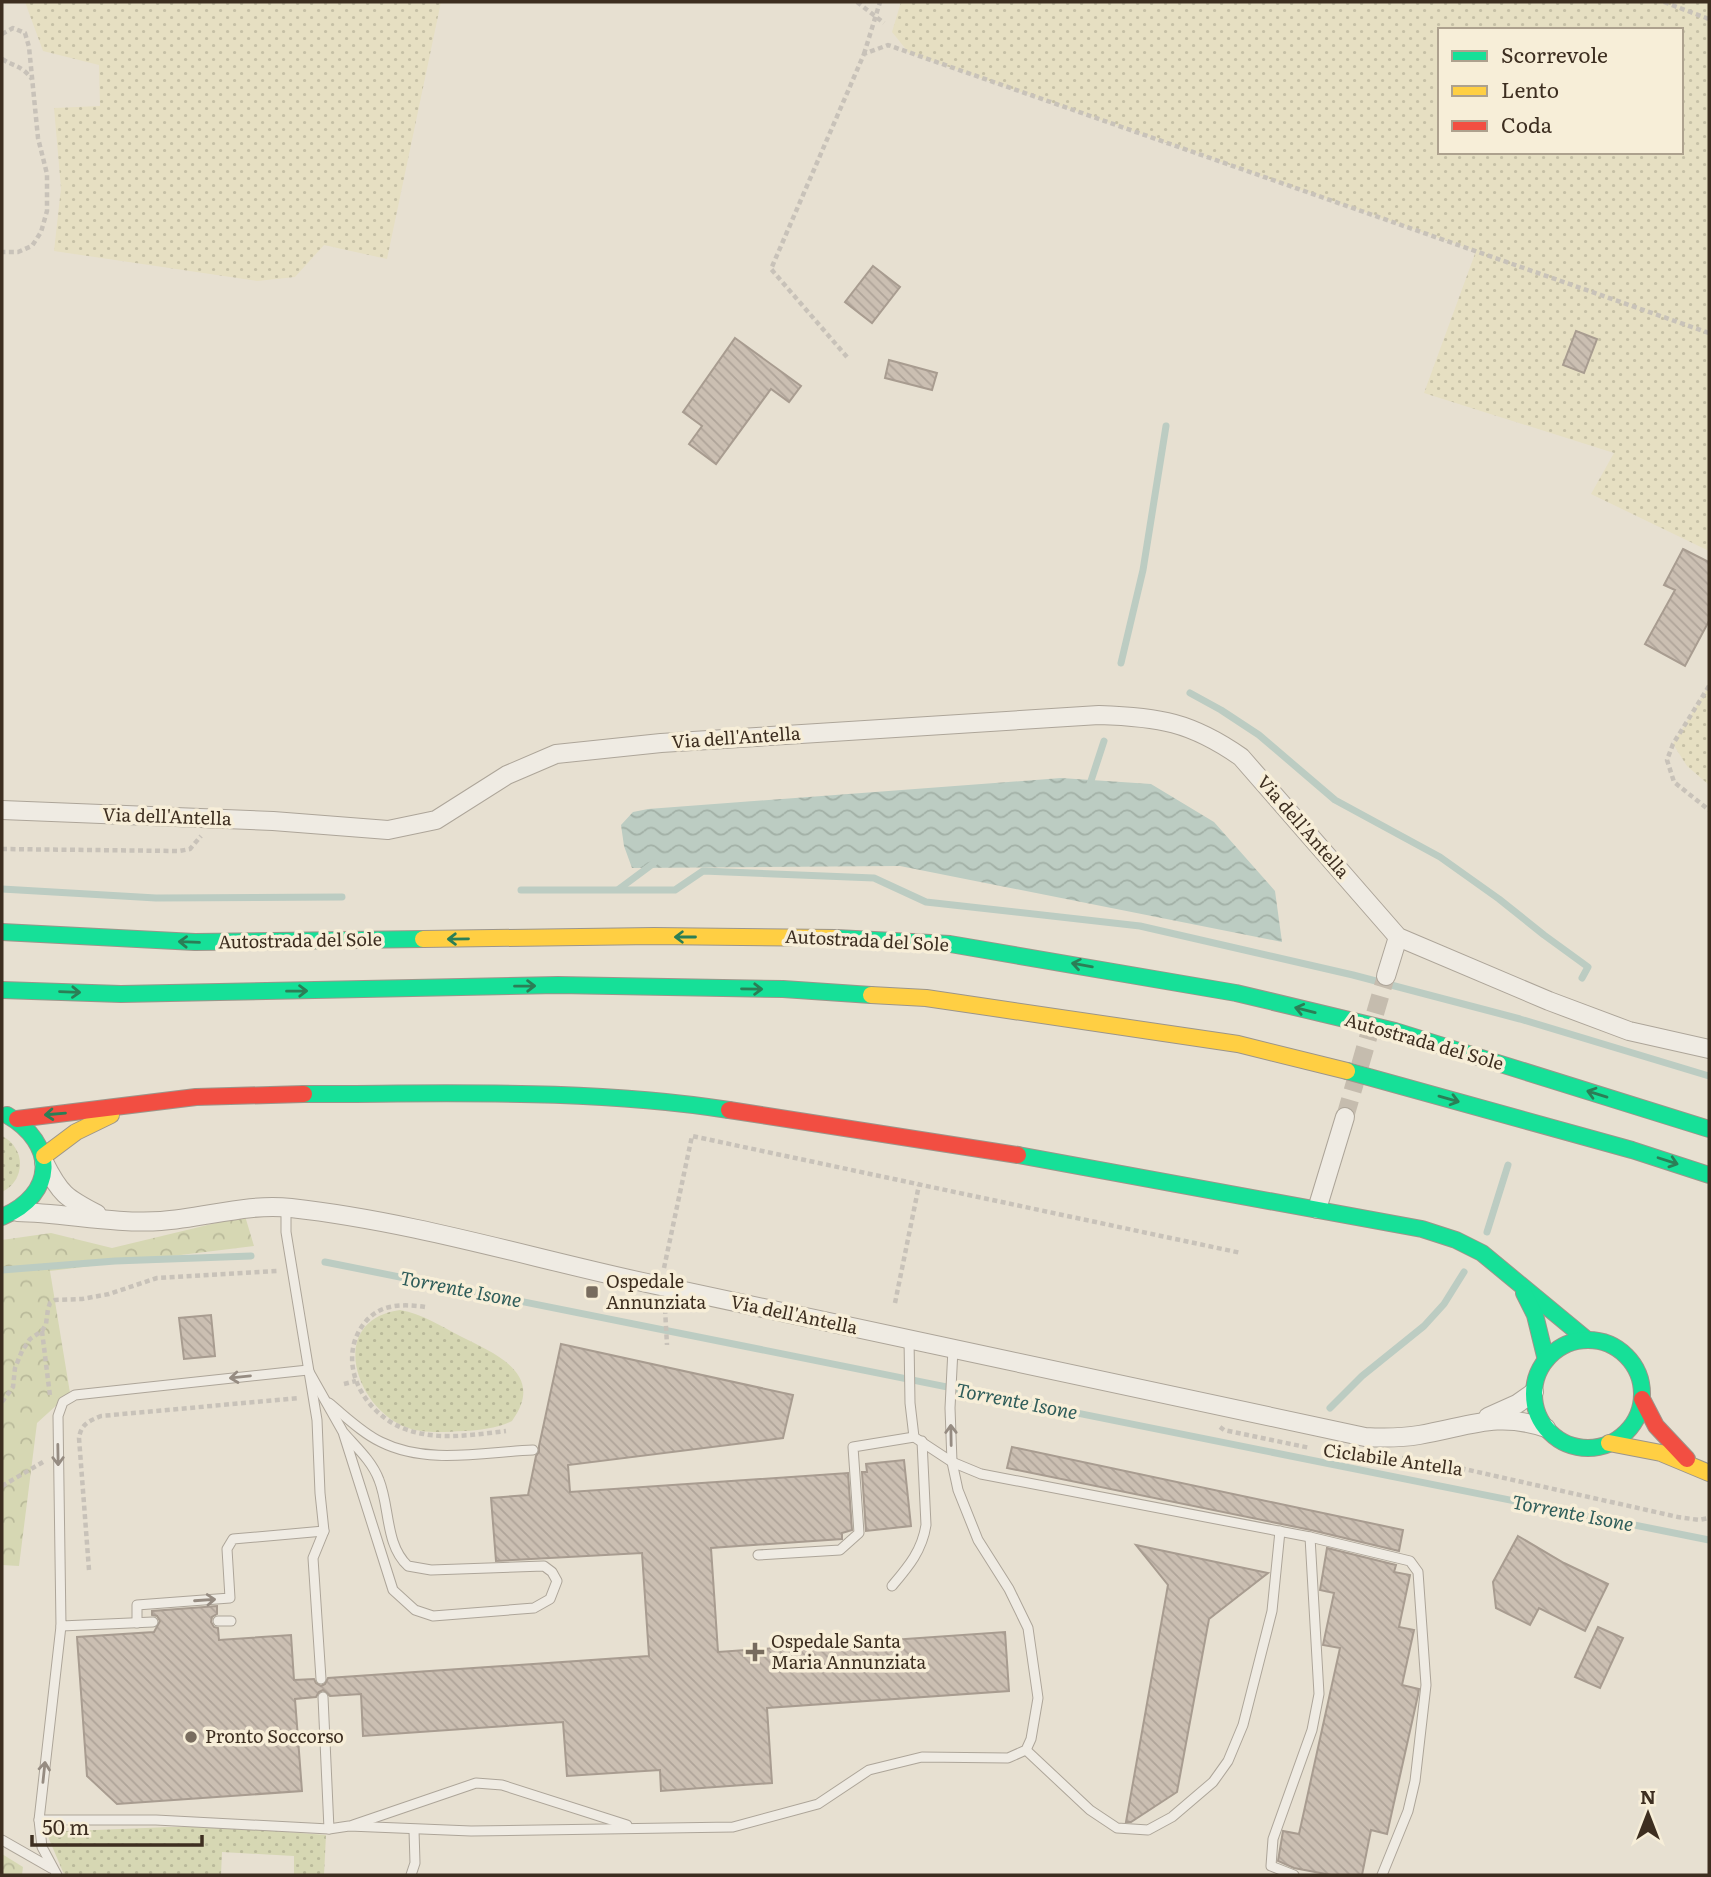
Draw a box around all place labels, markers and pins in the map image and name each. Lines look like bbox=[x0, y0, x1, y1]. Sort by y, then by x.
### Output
place label: Ospedale Annunziata bbox=[606, 1267, 706, 1315]
marker: Ospedale Annunziata bbox=[584, 1284, 600, 1300]
place label: Ospedale Santa Maria Annunziata bbox=[771, 1627, 926, 1675]
marker: Ospedale Santa Maria Annunziata bbox=[745, 1642, 765, 1662]
place label: Pronto Soccorso bbox=[205, 1722, 344, 1749]
marker: Pronto Soccorso bbox=[183, 1729, 199, 1745]

